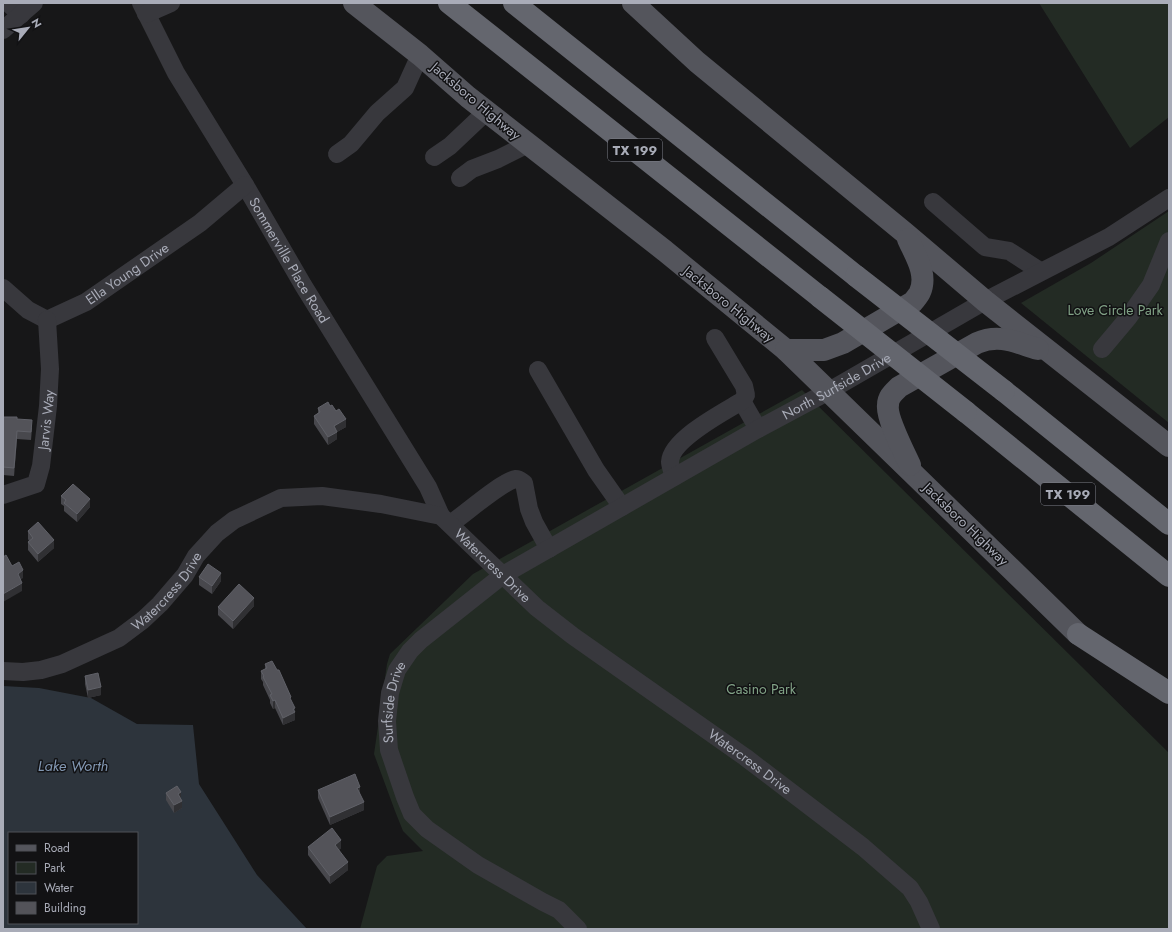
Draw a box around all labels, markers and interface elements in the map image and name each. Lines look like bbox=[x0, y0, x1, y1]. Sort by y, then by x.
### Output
north arrow bbox=[8, 8, 48, 48]
text: N bbox=[28, 15, 46, 31]
street label: Jacksboro Highway bbox=[425, 56, 526, 145]
road number: TX 199 bbox=[608, 139, 662, 161]
street label: Sommerville Place Road bbox=[244, 193, 334, 327]
street label: Ella Young Drive bbox=[81, 238, 173, 309]
street label: Jacksboro Highway bbox=[678, 260, 779, 348]
park label: Love Circle Park bbox=[1067, 300, 1163, 320]
street label: North Surfside Drive bbox=[778, 347, 895, 424]
street label: Jarvis Way bbox=[33, 388, 59, 453]
street label: Jacksboro Highway bbox=[917, 477, 1014, 571]
road number: TX 199 bbox=[1041, 483, 1095, 505]
street label: Watercress Drive bbox=[450, 524, 536, 607]
street label: Watercress Drive bbox=[127, 548, 206, 635]
street label: Surfside Drive bbox=[377, 657, 411, 744]
park label: Casino Park bbox=[726, 679, 797, 699]
street label: Watercress Drive bbox=[704, 724, 796, 799]
water label: Lake Worth bbox=[38, 755, 108, 777]
legend bbox=[8, 832, 138, 924]
text: Road bbox=[44, 839, 70, 857]
text: Park bbox=[44, 859, 66, 877]
text: Water bbox=[44, 879, 75, 897]
text: Building bbox=[44, 899, 86, 917]

